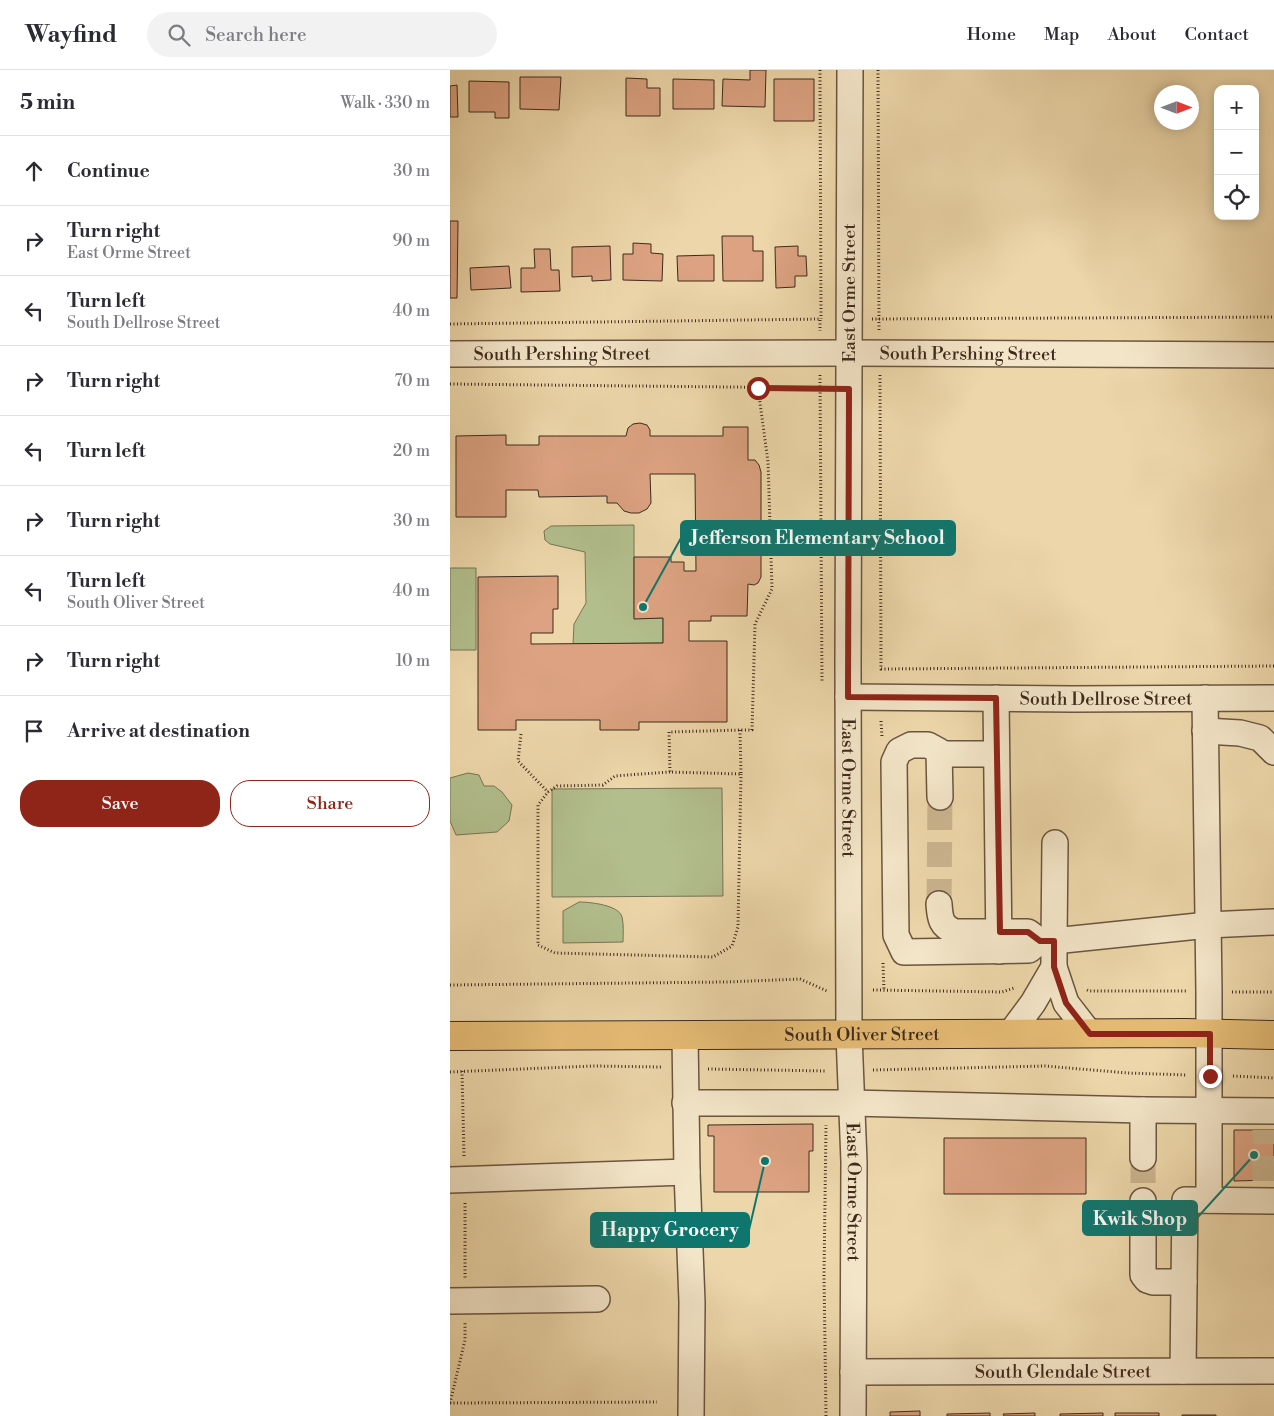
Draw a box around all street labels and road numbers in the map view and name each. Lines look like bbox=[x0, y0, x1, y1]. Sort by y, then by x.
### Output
street label: East Orme Street bbox=[838, 223, 861, 363]
street label: South Pershing Street bbox=[473, 342, 651, 366]
street label: South Pershing Street bbox=[879, 342, 1057, 366]
street label: South Dellrose Street bbox=[1019, 687, 1193, 711]
street label: East Orme Street bbox=[836, 718, 860, 858]
street label: South Oliver Street bbox=[784, 1023, 940, 1047]
street label: East Orme Street bbox=[840, 1122, 865, 1262]
street label: South Glendale Street bbox=[975, 1360, 1152, 1384]

